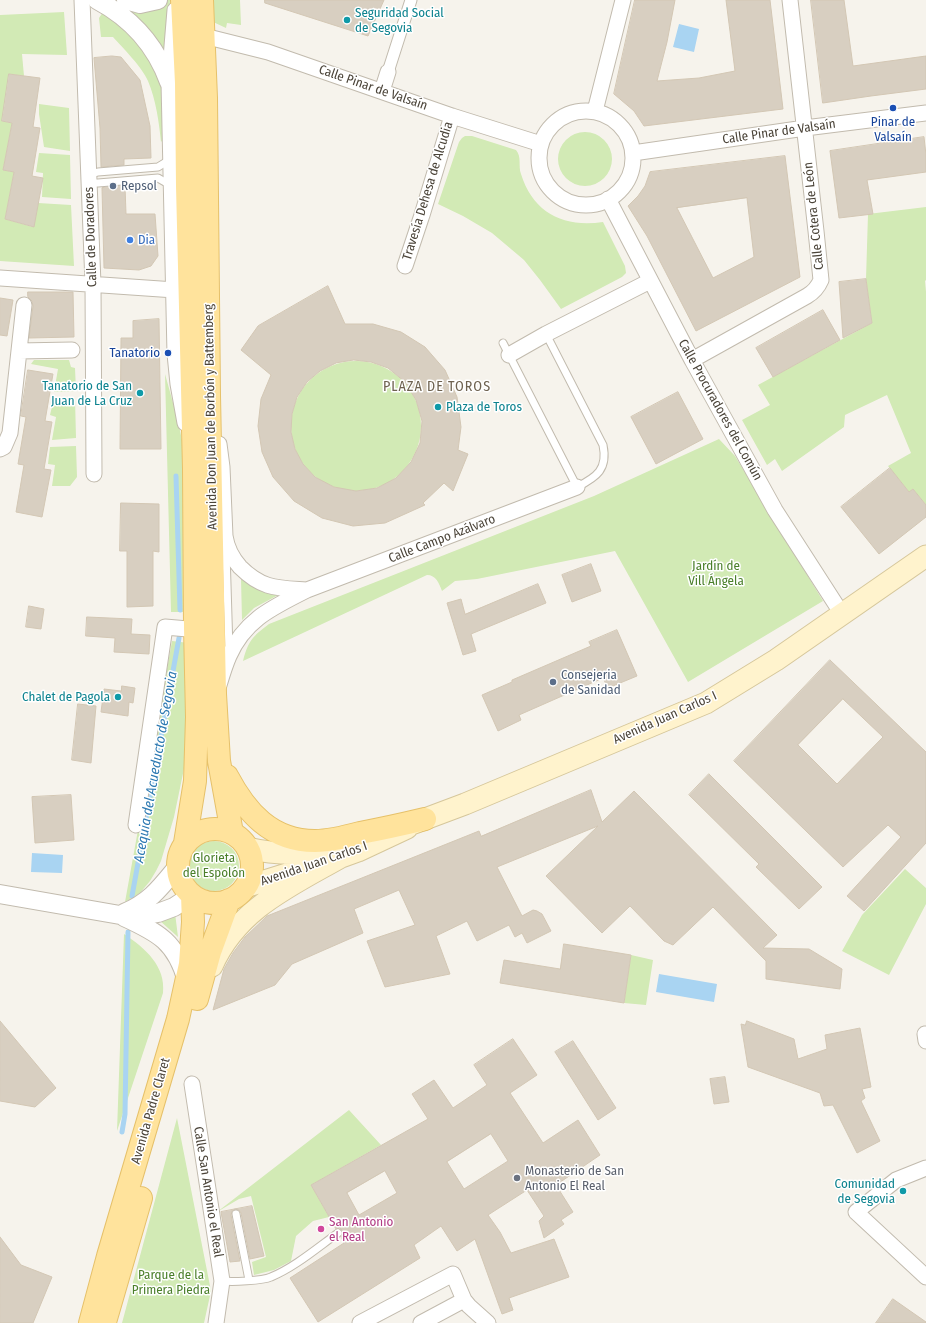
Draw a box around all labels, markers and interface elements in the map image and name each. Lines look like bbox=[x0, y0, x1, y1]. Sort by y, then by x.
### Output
place label: Seguridad Social de Segovia bbox=[355, 5, 444, 36]
marker: Seguridad Social de Segovia bbox=[342, 15, 352, 25]
street label: Calle Pinar de Valsaín bbox=[317, 62, 429, 114]
marker: Pinar de Valsaín bbox=[888, 103, 898, 113]
place label: Pinar de Valsaín bbox=[871, 114, 915, 145]
street label: Calle Pinar de Valsaín bbox=[721, 116, 837, 148]
street label: Travesía Dehesa de Alcudia bbox=[399, 120, 457, 262]
street label: Calle Cotera de León bbox=[801, 161, 827, 271]
place label: Repsol bbox=[121, 178, 157, 194]
marker: Repsol bbox=[108, 181, 118, 191]
street label: Calle de Doradores bbox=[81, 187, 101, 287]
place label: Dia bbox=[138, 232, 155, 248]
marker: Dia bbox=[125, 235, 135, 245]
street label: Avenida Don Juan de Borbón y Battemberg bbox=[201, 304, 221, 530]
street label: Calle Procuradores del Común bbox=[675, 337, 765, 483]
place label: Tanatorio bbox=[109, 345, 160, 361]
marker: Tanatorio bbox=[163, 348, 173, 358]
place label: Tanatorio de San Juan de La Cruz bbox=[42, 378, 132, 409]
district label: PLAZA DE TOROS bbox=[383, 379, 491, 395]
marker: Tanatorio de San Juan de La Cruz bbox=[135, 388, 145, 398]
place label: Plaza de Toros bbox=[446, 399, 522, 415]
marker: Plaza de Toros bbox=[433, 402, 443, 412]
street label: Calle Campo Azálvaro bbox=[386, 511, 498, 567]
park label: Jardín de Vill Ángela bbox=[688, 558, 744, 589]
place label: Consejeria de Sanidad bbox=[561, 667, 621, 698]
water label: Acequia del Acueducto de Segovia bbox=[131, 670, 181, 864]
marker: Consejeria de Sanidad bbox=[548, 677, 558, 687]
street label: Avenida Juan Carlos I bbox=[611, 688, 719, 748]
place label: Chalet de Pagola bbox=[22, 689, 110, 705]
marker: Chalet de Pagola bbox=[113, 692, 123, 702]
street label: Avenida Juan Carlos I bbox=[259, 838, 369, 890]
park label: Glorieta del Espolón bbox=[183, 850, 245, 881]
street label: Avenida Padre Claret bbox=[128, 1056, 174, 1166]
street label: Calle San Antonio el Real bbox=[190, 1126, 226, 1258]
place label: Monasterio de San Antonio El Real bbox=[525, 1163, 624, 1194]
marker: Monasterio de San Antonio El Real bbox=[512, 1173, 522, 1183]
place label: Comunidad de Segovia bbox=[835, 1176, 895, 1207]
marker: Comunidad de Segovia bbox=[898, 1186, 908, 1196]
place label: San Antonio el Real bbox=[329, 1214, 393, 1245]
marker: San Antonio el Real bbox=[316, 1224, 326, 1234]
park label: Parque de la Primera Piedra bbox=[132, 1267, 210, 1298]

